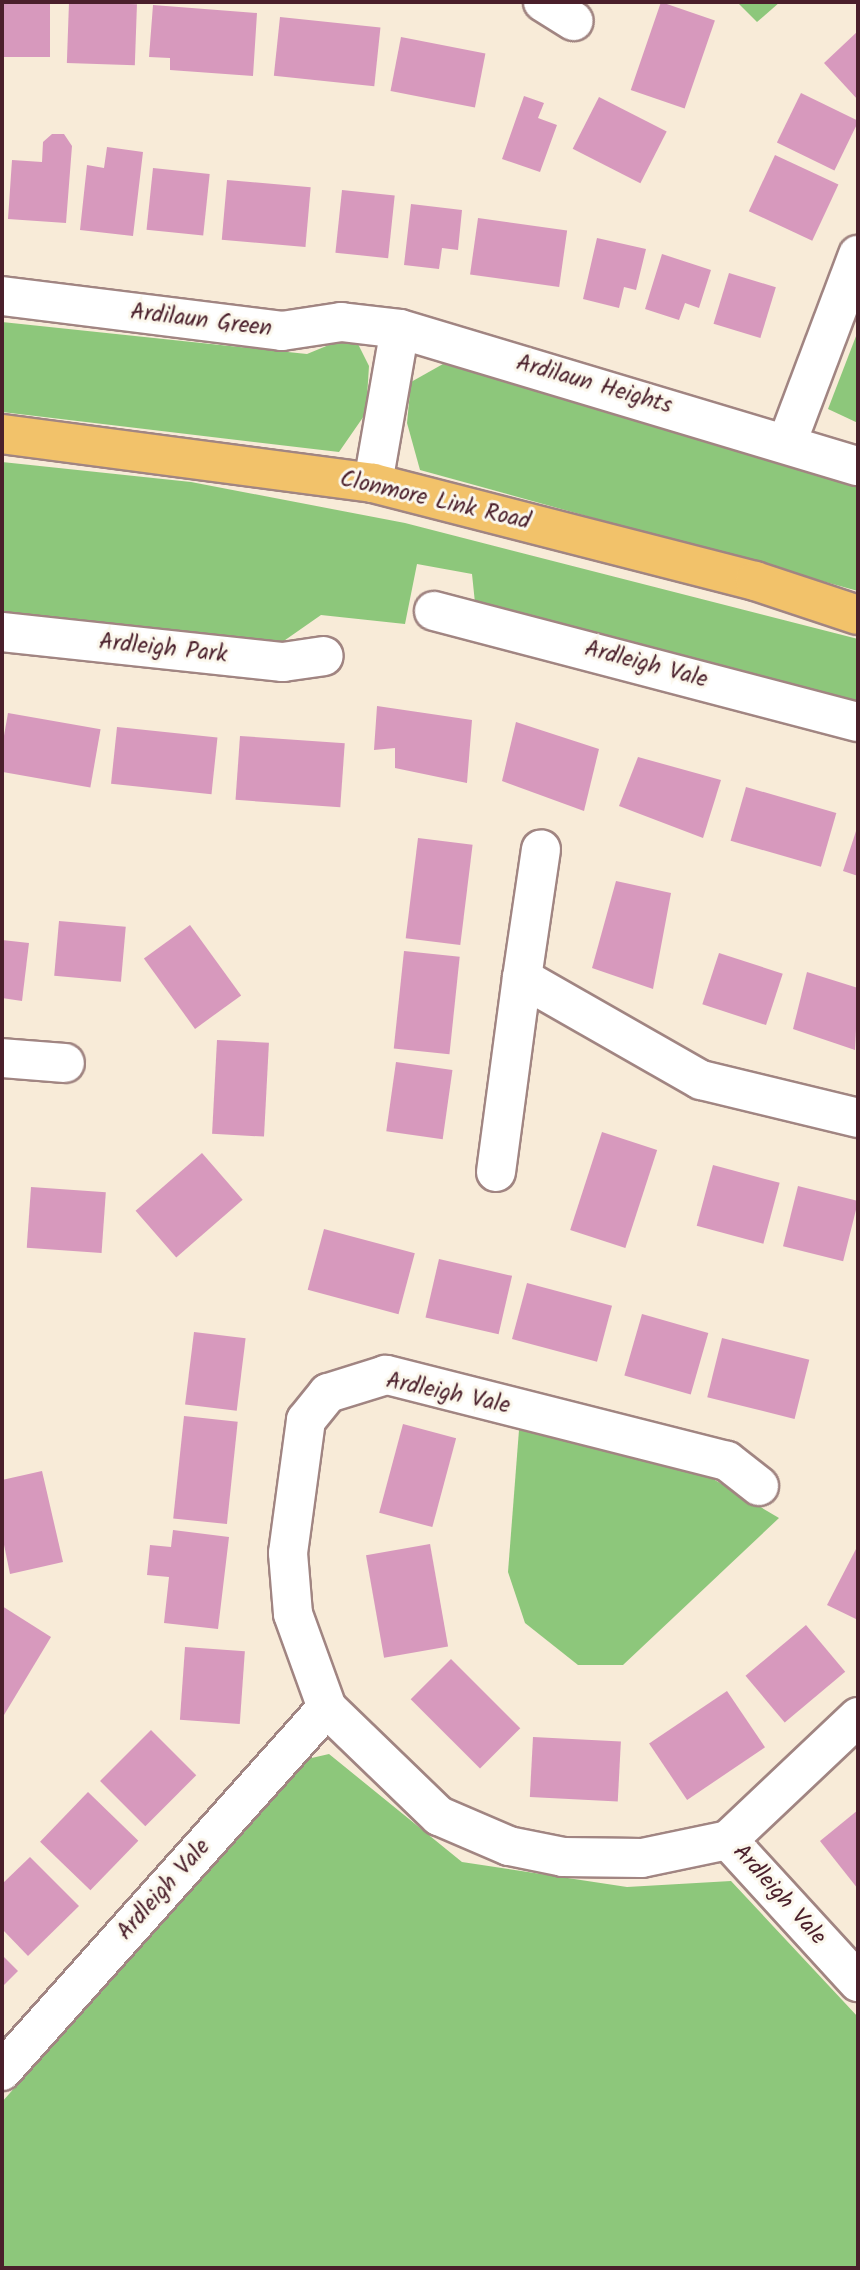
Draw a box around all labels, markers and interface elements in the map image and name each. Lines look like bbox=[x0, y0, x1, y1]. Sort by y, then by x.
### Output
street label: Ardilaun Green bbox=[129, 299, 273, 343]
street label: Ardilaun Heights bbox=[513, 350, 675, 420]
street label: Clonmore Link Road bbox=[337, 466, 533, 536]
street label: Ardleigh Park bbox=[98, 629, 228, 669]
street label: Ardleigh Vale bbox=[582, 635, 710, 695]
street label: Ardleigh Vale bbox=[383, 1367, 513, 1421]
street label: Ardleigh Vale bbox=[112, 1834, 216, 1946]
street label: Ardleigh Vale bbox=[727, 1839, 831, 1951]

